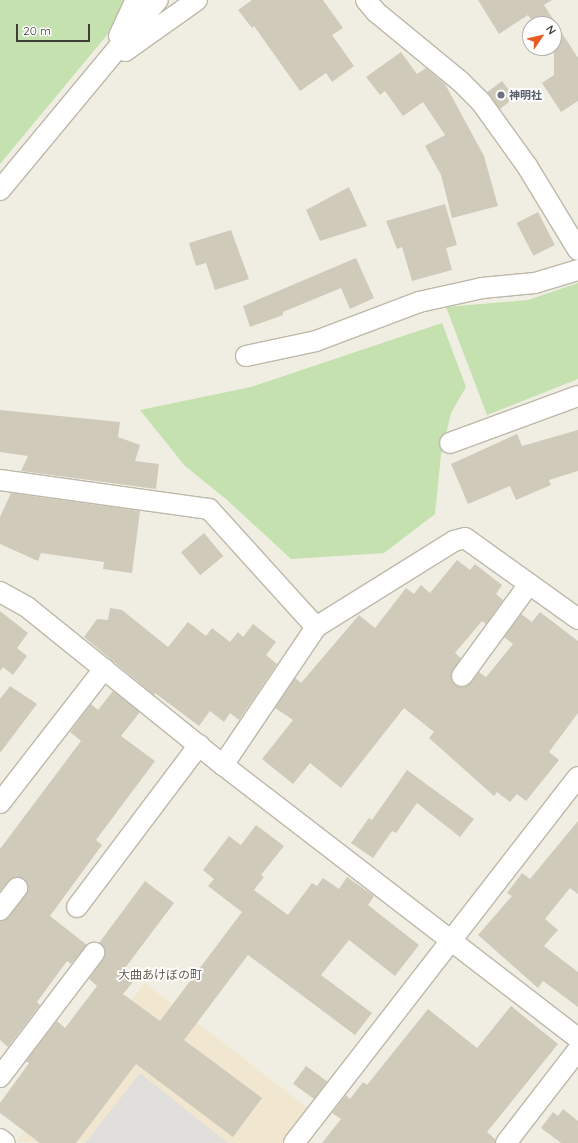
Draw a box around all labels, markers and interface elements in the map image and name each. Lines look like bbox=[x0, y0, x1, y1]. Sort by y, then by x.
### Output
scale bar bbox=[18, 16, 92, 42]
north arrow bbox=[522, 16, 562, 56]
text: N bbox=[543, 22, 559, 37]
text: 20 m bbox=[23, 23, 51, 38]
place label: 神明社 bbox=[509, 88, 542, 102]
marker: 神明社 bbox=[496, 90, 506, 100]
district label: 大曲あけぼの町 bbox=[118, 968, 202, 982]

